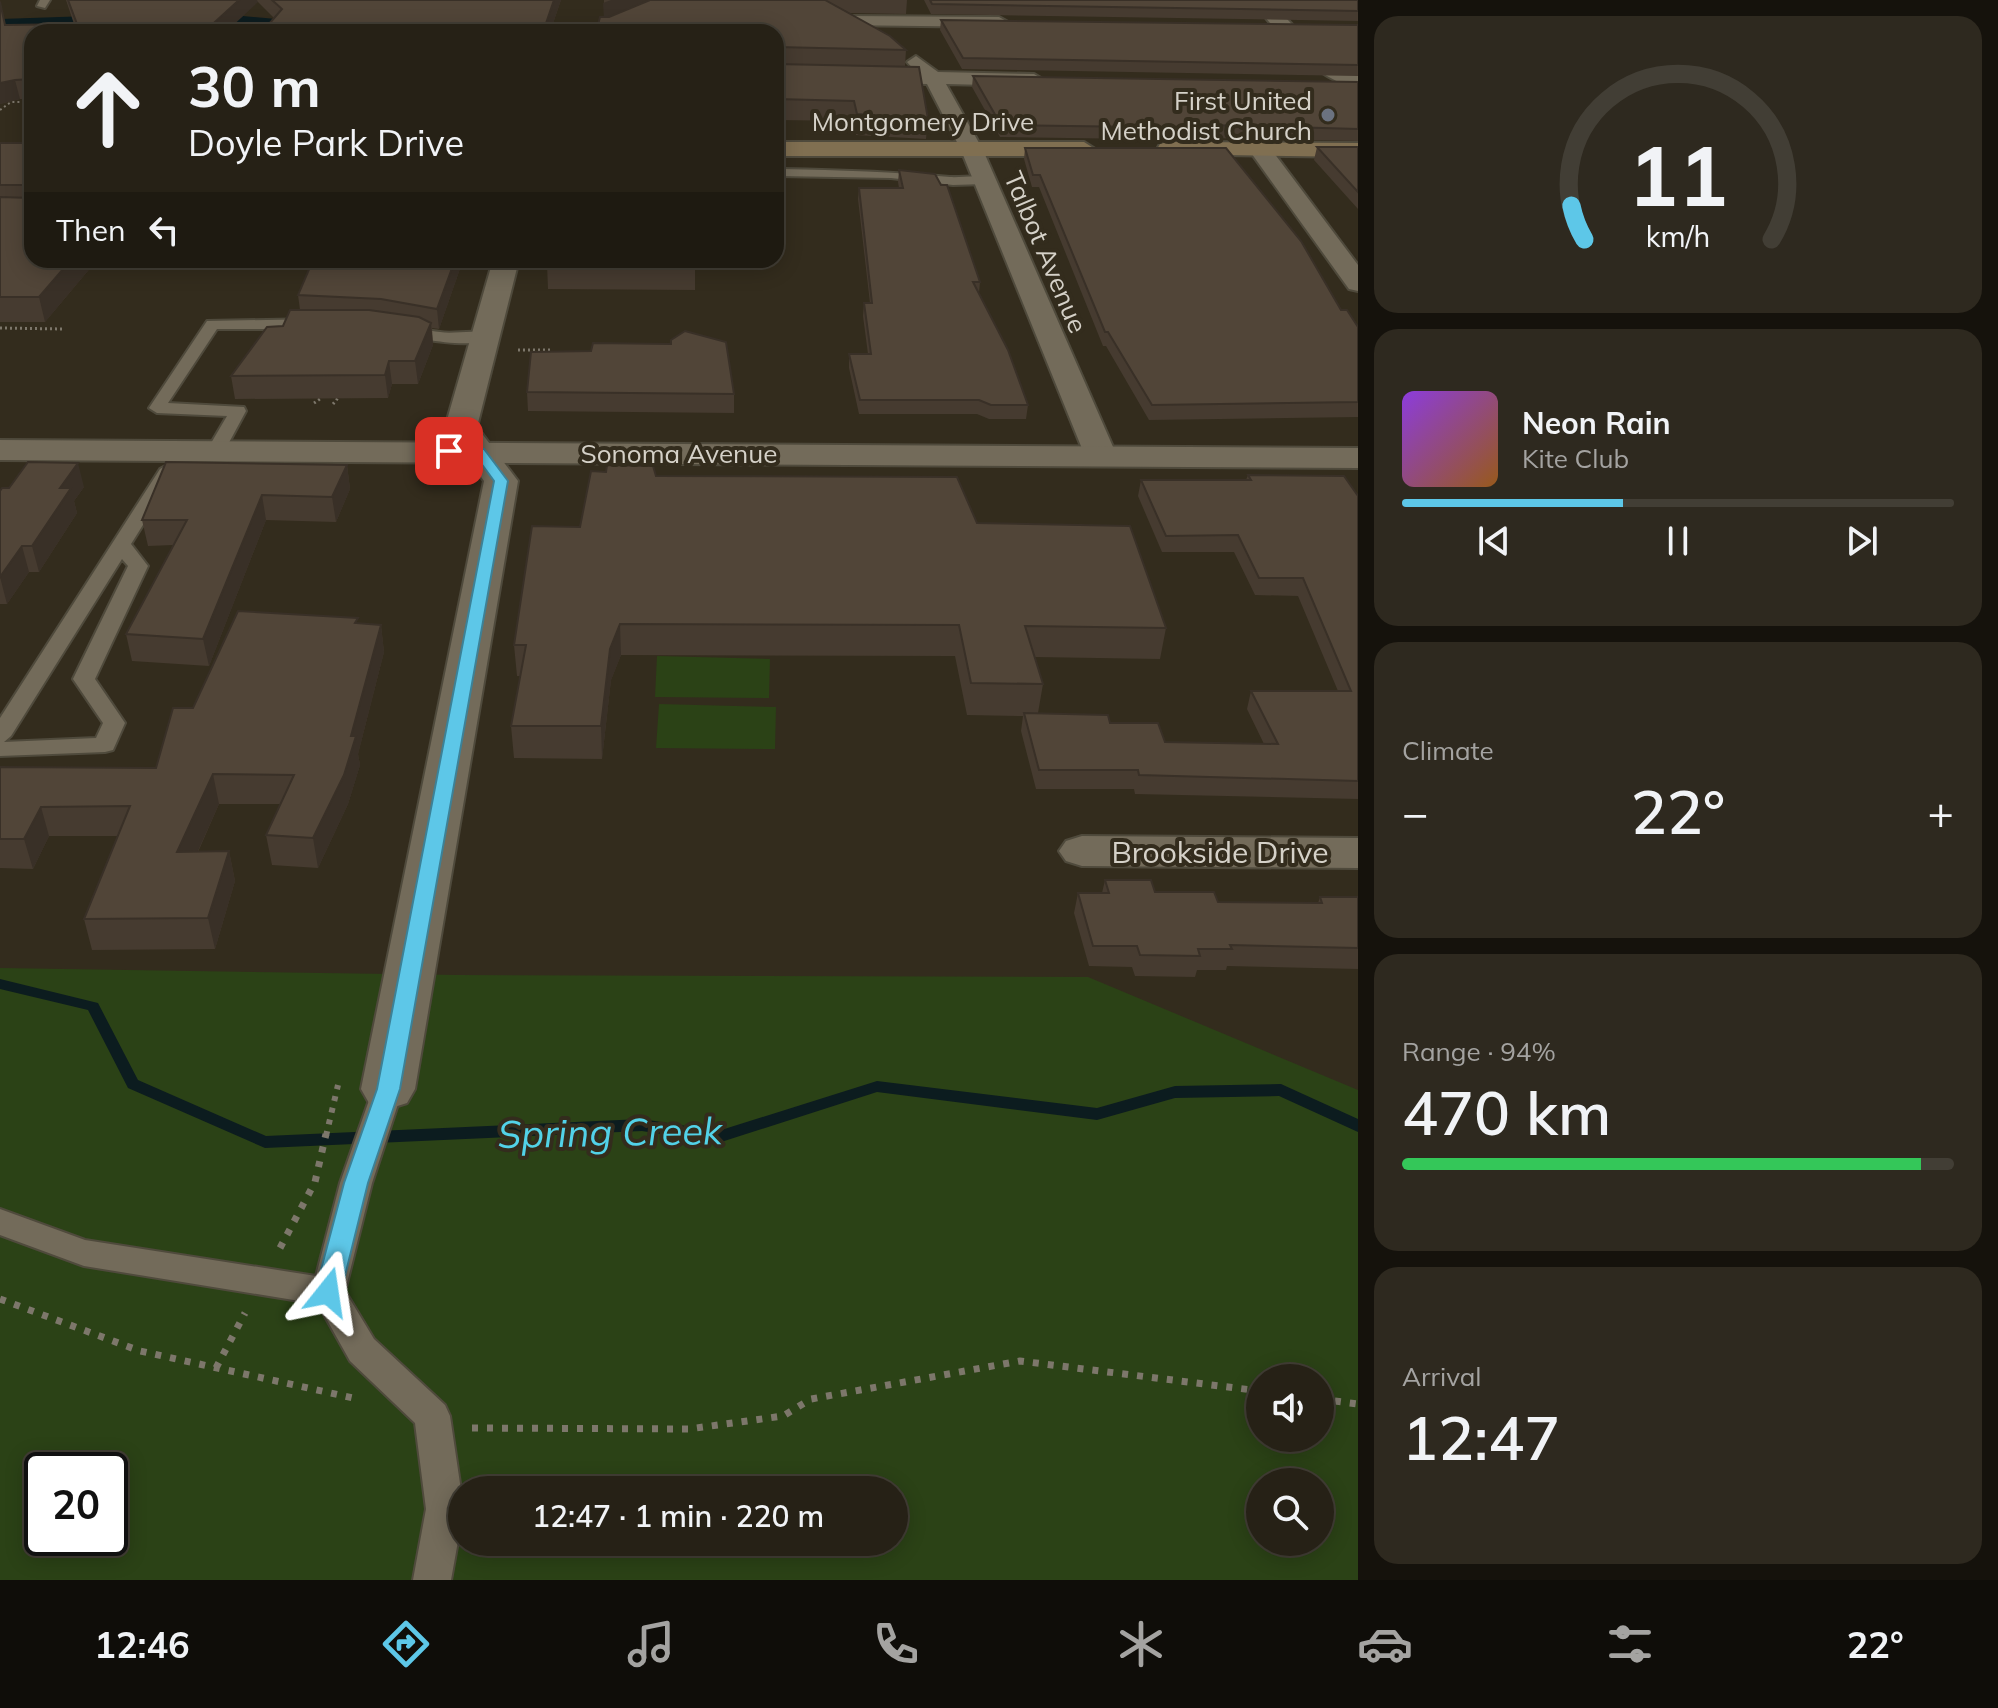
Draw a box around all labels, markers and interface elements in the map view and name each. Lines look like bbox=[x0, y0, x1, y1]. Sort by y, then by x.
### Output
text: 30 m bbox=[188, 51, 321, 121]
icon: ahead bbox=[56, 56, 160, 160]
place label: First United Methodist Church bbox=[1101, 84, 1312, 147]
street label: Montgomery Drive bbox=[812, 105, 1034, 138]
marker: First United Methodist Church bbox=[1319, 106, 1337, 124]
text: Doyle Park Drive bbox=[188, 120, 464, 165]
text: 11 bbox=[1628, 122, 1728, 227]
street label: Talbot Avenue bbox=[997, 166, 1095, 338]
icon: left bbox=[142, 208, 186, 252]
text: Then bbox=[56, 211, 126, 249]
text: km/h bbox=[1646, 219, 1710, 255]
text: Neon Rain bbox=[1522, 404, 1671, 442]
pin bbox=[415, 417, 483, 485]
icon: arrive bbox=[427, 429, 471, 473]
street label: Sonoma Avenue bbox=[581, 437, 777, 470]
text: Kite Club bbox=[1522, 442, 1629, 475]
icon: previous bbox=[1472, 519, 1516, 563]
icon: pause bbox=[1656, 519, 1700, 563]
icon: next bbox=[1840, 519, 1884, 563]
text: Climate bbox=[1402, 734, 1494, 767]
text: 22° bbox=[1631, 774, 1725, 849]
text: − bbox=[1402, 785, 1428, 840]
text: + bbox=[1928, 785, 1954, 840]
street label: Brookside Drive bbox=[1111, 833, 1329, 871]
text: Range · 94% bbox=[1402, 1035, 1556, 1068]
text: 470 km bbox=[1402, 1075, 1611, 1150]
water label: Spring Creek bbox=[497, 1106, 724, 1158]
position arrow bbox=[286, 1250, 370, 1334]
text: Arrival bbox=[1402, 1360, 1482, 1393]
map controls bbox=[1246, 1364, 1334, 1556]
button: sound bbox=[1246, 1364, 1334, 1452]
text: 12:47 bbox=[1402, 1400, 1560, 1475]
speed limit sign: 20 bbox=[24, 1452, 128, 1556]
button: search bbox=[1246, 1468, 1334, 1556]
text: 12:47 · 1 min · 220 m bbox=[532, 1497, 824, 1535]
icon: directions bbox=[378, 1616, 434, 1672]
icon: music bbox=[623, 1616, 679, 1672]
icon: phone bbox=[868, 1616, 924, 1672]
icon: climate bbox=[1113, 1616, 1169, 1672]
icon: car bbox=[1357, 1616, 1413, 1672]
icon: filters bbox=[1602, 1616, 1658, 1672]
text: 12:46 bbox=[94, 1622, 190, 1667]
text: 22° bbox=[1847, 1622, 1904, 1667]

